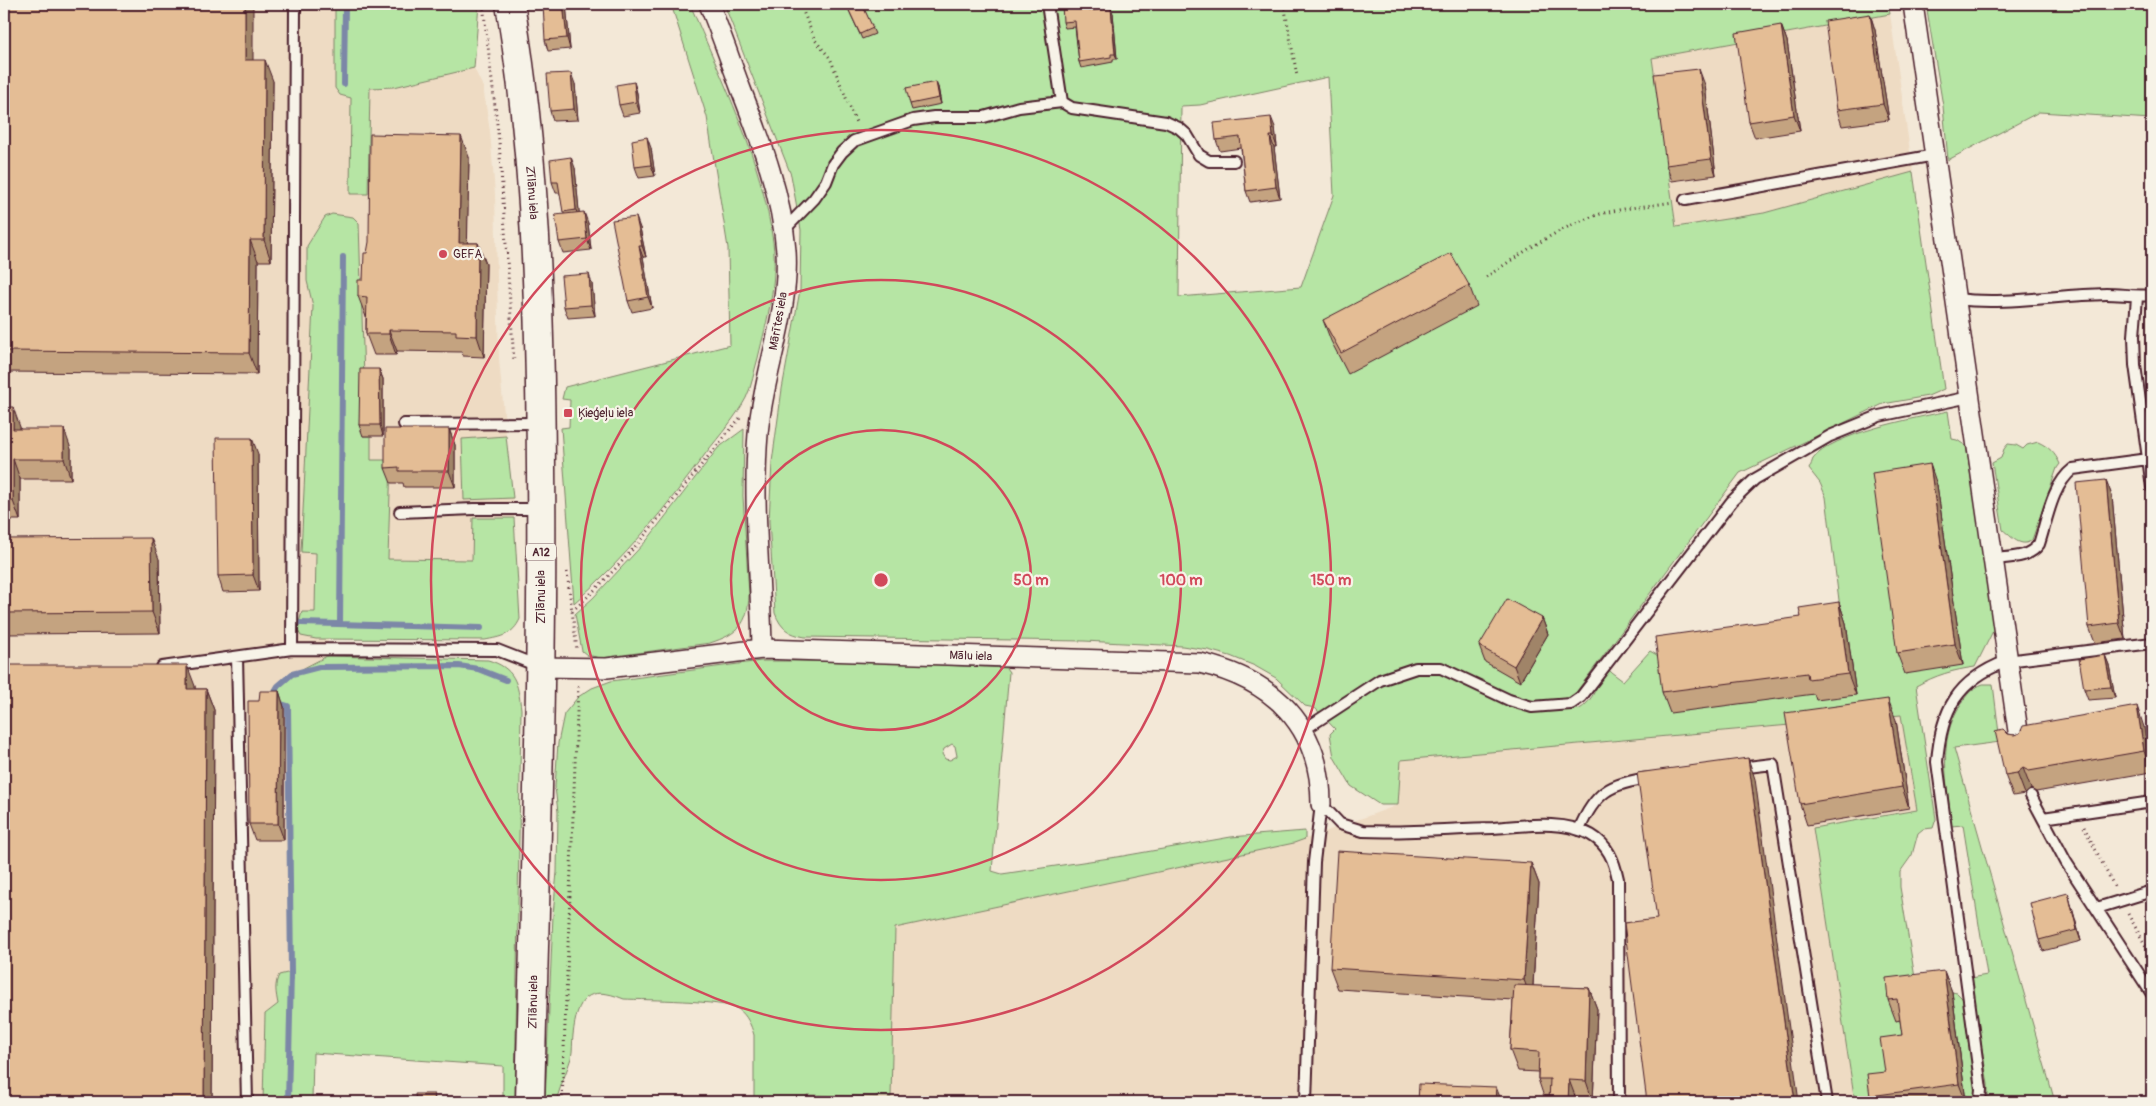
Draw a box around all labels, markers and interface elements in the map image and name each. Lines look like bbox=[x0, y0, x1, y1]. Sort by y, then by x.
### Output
street label: Zīlānu iela bbox=[522, 165, 541, 220]
place label: GEFA bbox=[453, 247, 482, 262]
marker: GEFA bbox=[437, 248, 449, 260]
street label: Mārītes iela bbox=[766, 290, 791, 351]
place label: Ķieģeļu iela bbox=[578, 406, 634, 421]
marker: Ķieģeļu iela bbox=[562, 407, 574, 419]
road number: A12 bbox=[526, 544, 556, 560]
street label: Zīlānu iela bbox=[534, 570, 549, 624]
centre of rings bbox=[872, 571, 890, 589]
text: 50 m bbox=[1014, 571, 1048, 590]
text: 100 m bbox=[1160, 571, 1202, 590]
text: 150 m bbox=[1311, 571, 1351, 590]
street label: Mālu iela bbox=[949, 648, 993, 664]
street label: Zīlānu iela bbox=[526, 975, 541, 1029]

